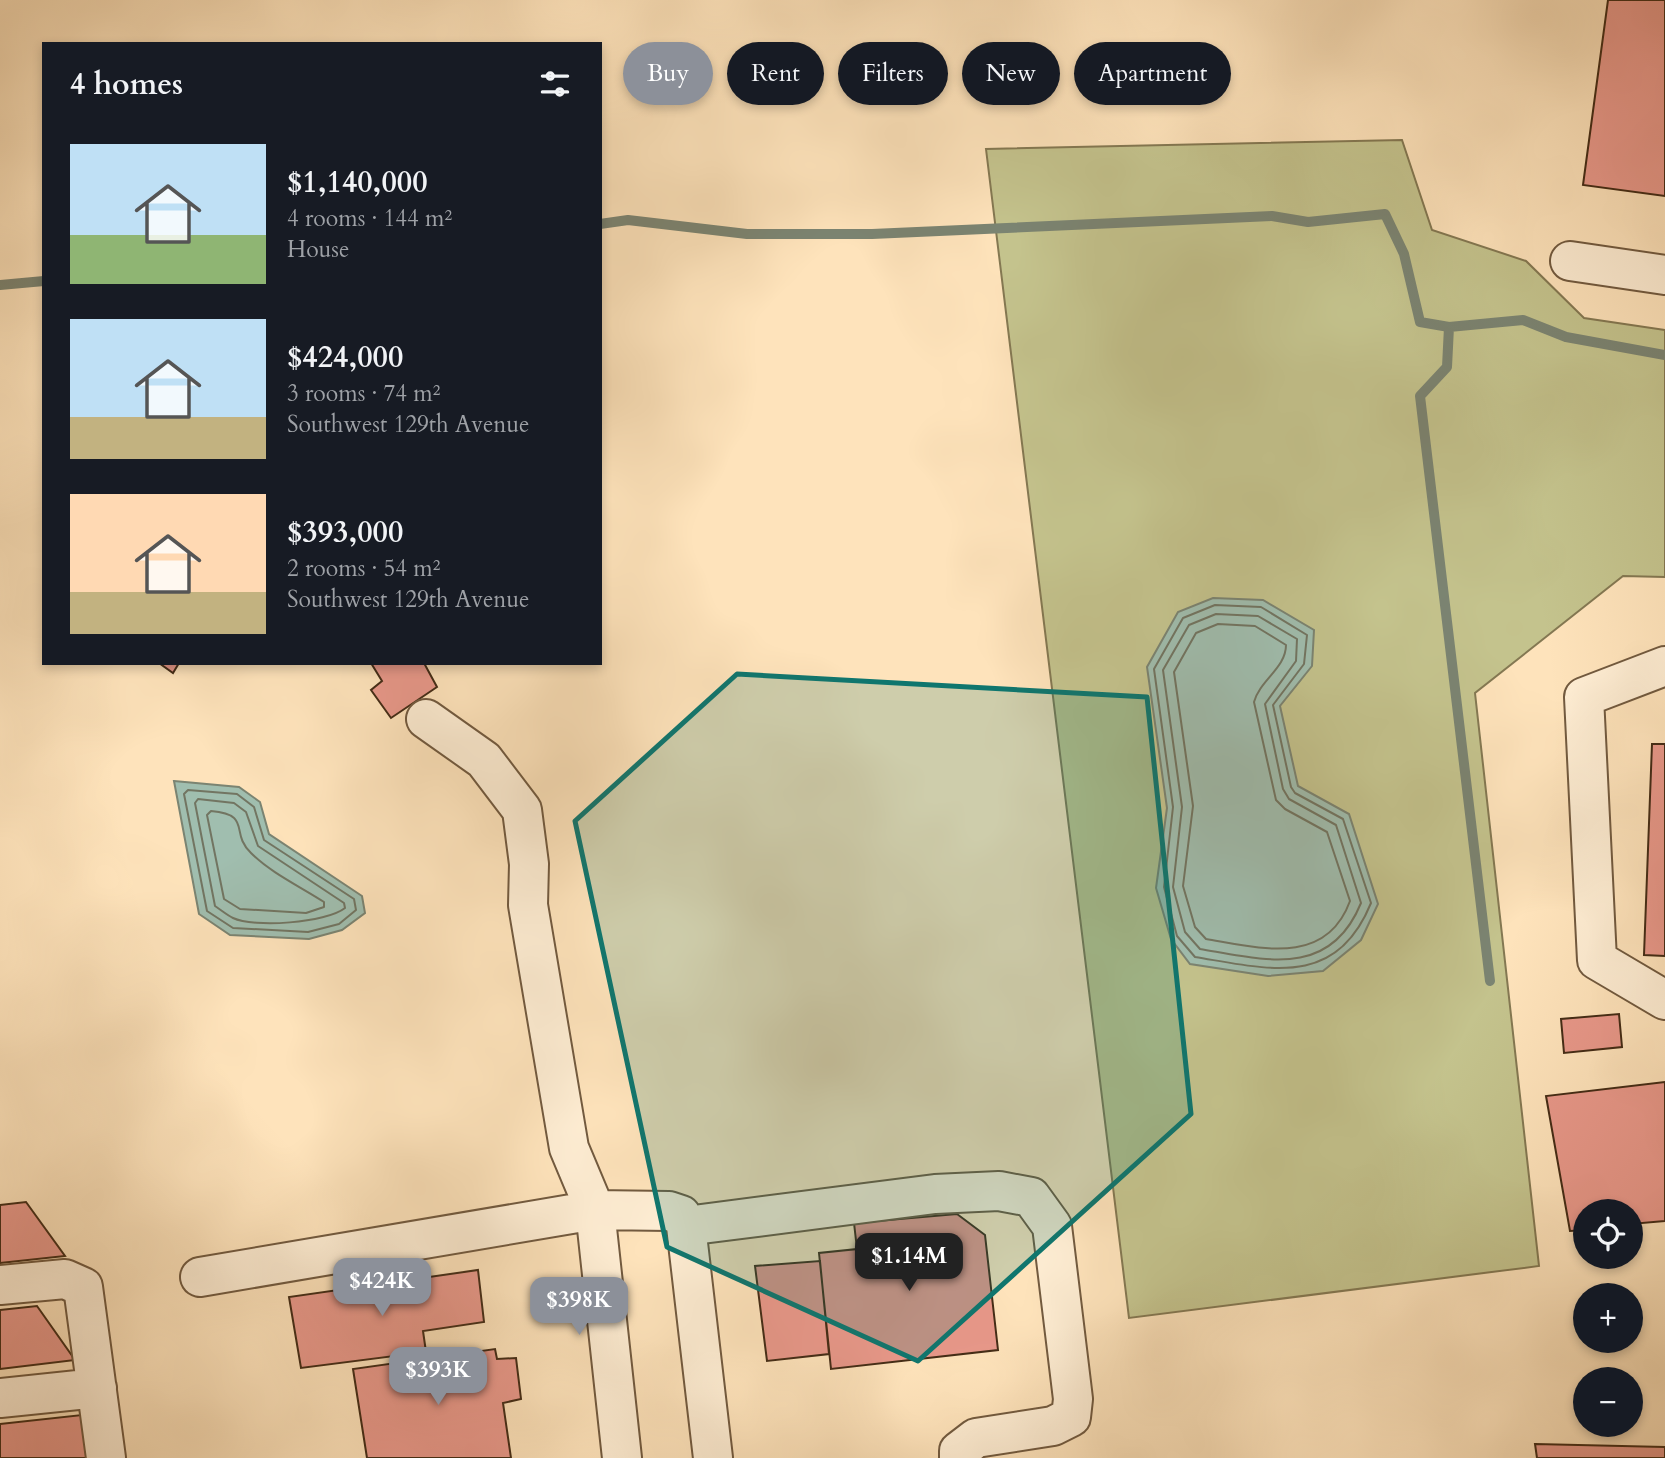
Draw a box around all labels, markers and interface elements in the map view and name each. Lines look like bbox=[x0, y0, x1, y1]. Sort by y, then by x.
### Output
chip: Buy bbox=[623, 42, 713, 105]
chip: Rent bbox=[727, 42, 824, 105]
chip: Filters bbox=[838, 42, 948, 105]
chip: New bbox=[962, 42, 1060, 105]
chip: Apartment bbox=[1074, 42, 1231, 105]
text: 4 homes bbox=[70, 64, 183, 105]
icon: filters bbox=[536, 65, 574, 103]
text: $1,140,000 bbox=[287, 162, 428, 203]
icon: home bbox=[126, 172, 210, 256]
text: 4 rooms · 144 m² bbox=[287, 203, 452, 234]
text: House bbox=[287, 234, 349, 265]
text: $424,000 bbox=[287, 337, 403, 378]
icon: home bbox=[126, 347, 210, 431]
text: 3 rooms · 74 m² bbox=[287, 378, 440, 409]
text: Southwest 129th Avenue bbox=[287, 409, 529, 440]
text: $393,000 bbox=[287, 512, 403, 553]
icon: home bbox=[126, 522, 210, 606]
text: 2 rooms · 54 m² bbox=[287, 553, 440, 584]
text: Southwest 129th Avenue bbox=[287, 584, 529, 615]
map controls bbox=[1573, 1199, 1643, 1437]
button: locate bbox=[1573, 1199, 1643, 1269]
pin: $1.14M bbox=[852, 1234, 966, 1293]
text: $1.14M bbox=[871, 1240, 947, 1271]
pin: $424K bbox=[333, 1258, 431, 1318]
text: $424K bbox=[349, 1265, 415, 1296]
pin: $398K bbox=[530, 1278, 628, 1337]
button: + bbox=[1573, 1283, 1643, 1353]
text: $398K bbox=[546, 1284, 612, 1315]
pin: $393K bbox=[389, 1348, 487, 1407]
text: $393K bbox=[405, 1354, 471, 1385]
button: − bbox=[1573, 1367, 1643, 1437]

